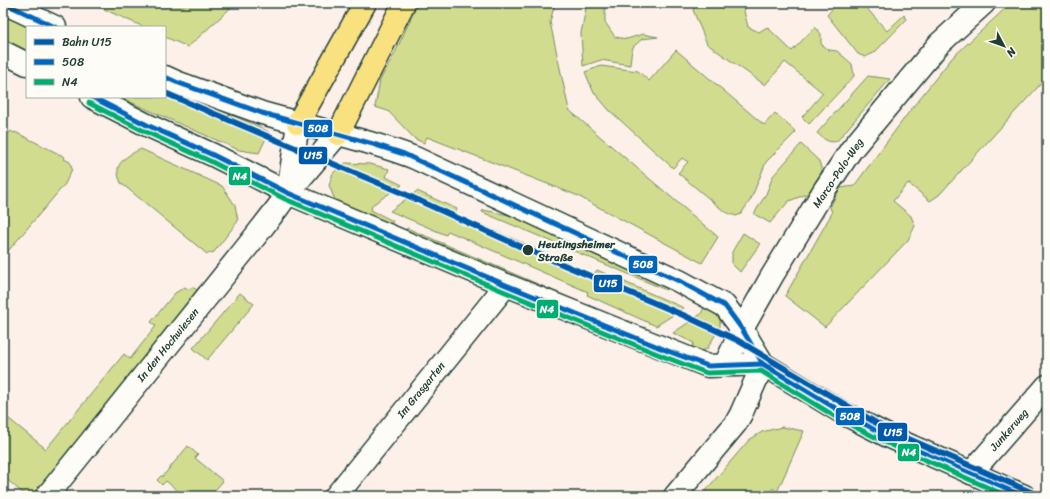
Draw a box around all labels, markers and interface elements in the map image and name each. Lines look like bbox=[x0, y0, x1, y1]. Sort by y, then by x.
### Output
legend bbox=[26, 26, 166, 98]
north arrow bbox=[984, 26, 1024, 66]
text: Bahn U15 bbox=[62, 31, 112, 53]
text: N bbox=[1001, 42, 1021, 62]
text: 508 bbox=[62, 51, 84, 73]
text: N4 bbox=[62, 71, 78, 93]
line badge: 508 bbox=[303, 119, 333, 138]
text: 508 bbox=[308, 119, 329, 138]
street label: Marco-Polo-Weg bbox=[807, 134, 869, 212]
line badge: U15 bbox=[298, 146, 328, 165]
text: U15 bbox=[304, 146, 323, 165]
line badge: N4 bbox=[228, 166, 251, 186]
text: N4 bbox=[232, 167, 247, 186]
place label: Heutingsheimer Straße bbox=[537, 235, 616, 267]
marker: Heutingsheimer Straße bbox=[521, 243, 535, 257]
line badge: 508 bbox=[628, 255, 658, 274]
text: 508 bbox=[633, 255, 654, 274]
line badge: U15 bbox=[593, 274, 623, 293]
text: U15 bbox=[599, 274, 618, 293]
line badge: N4 bbox=[536, 299, 559, 319]
text: N4 bbox=[539, 300, 554, 319]
street label: In den Hochwiesen bbox=[131, 304, 204, 387]
street label: Im Grasgarten bbox=[391, 357, 450, 423]
street label: Junkerweg bbox=[984, 404, 1033, 456]
line badge: 508 bbox=[835, 407, 865, 426]
text: 508 bbox=[840, 407, 861, 426]
line badge: U15 bbox=[877, 422, 908, 442]
text: U15 bbox=[884, 423, 903, 442]
line badge: N4 bbox=[897, 443, 920, 462]
text: N4 bbox=[901, 443, 916, 462]

